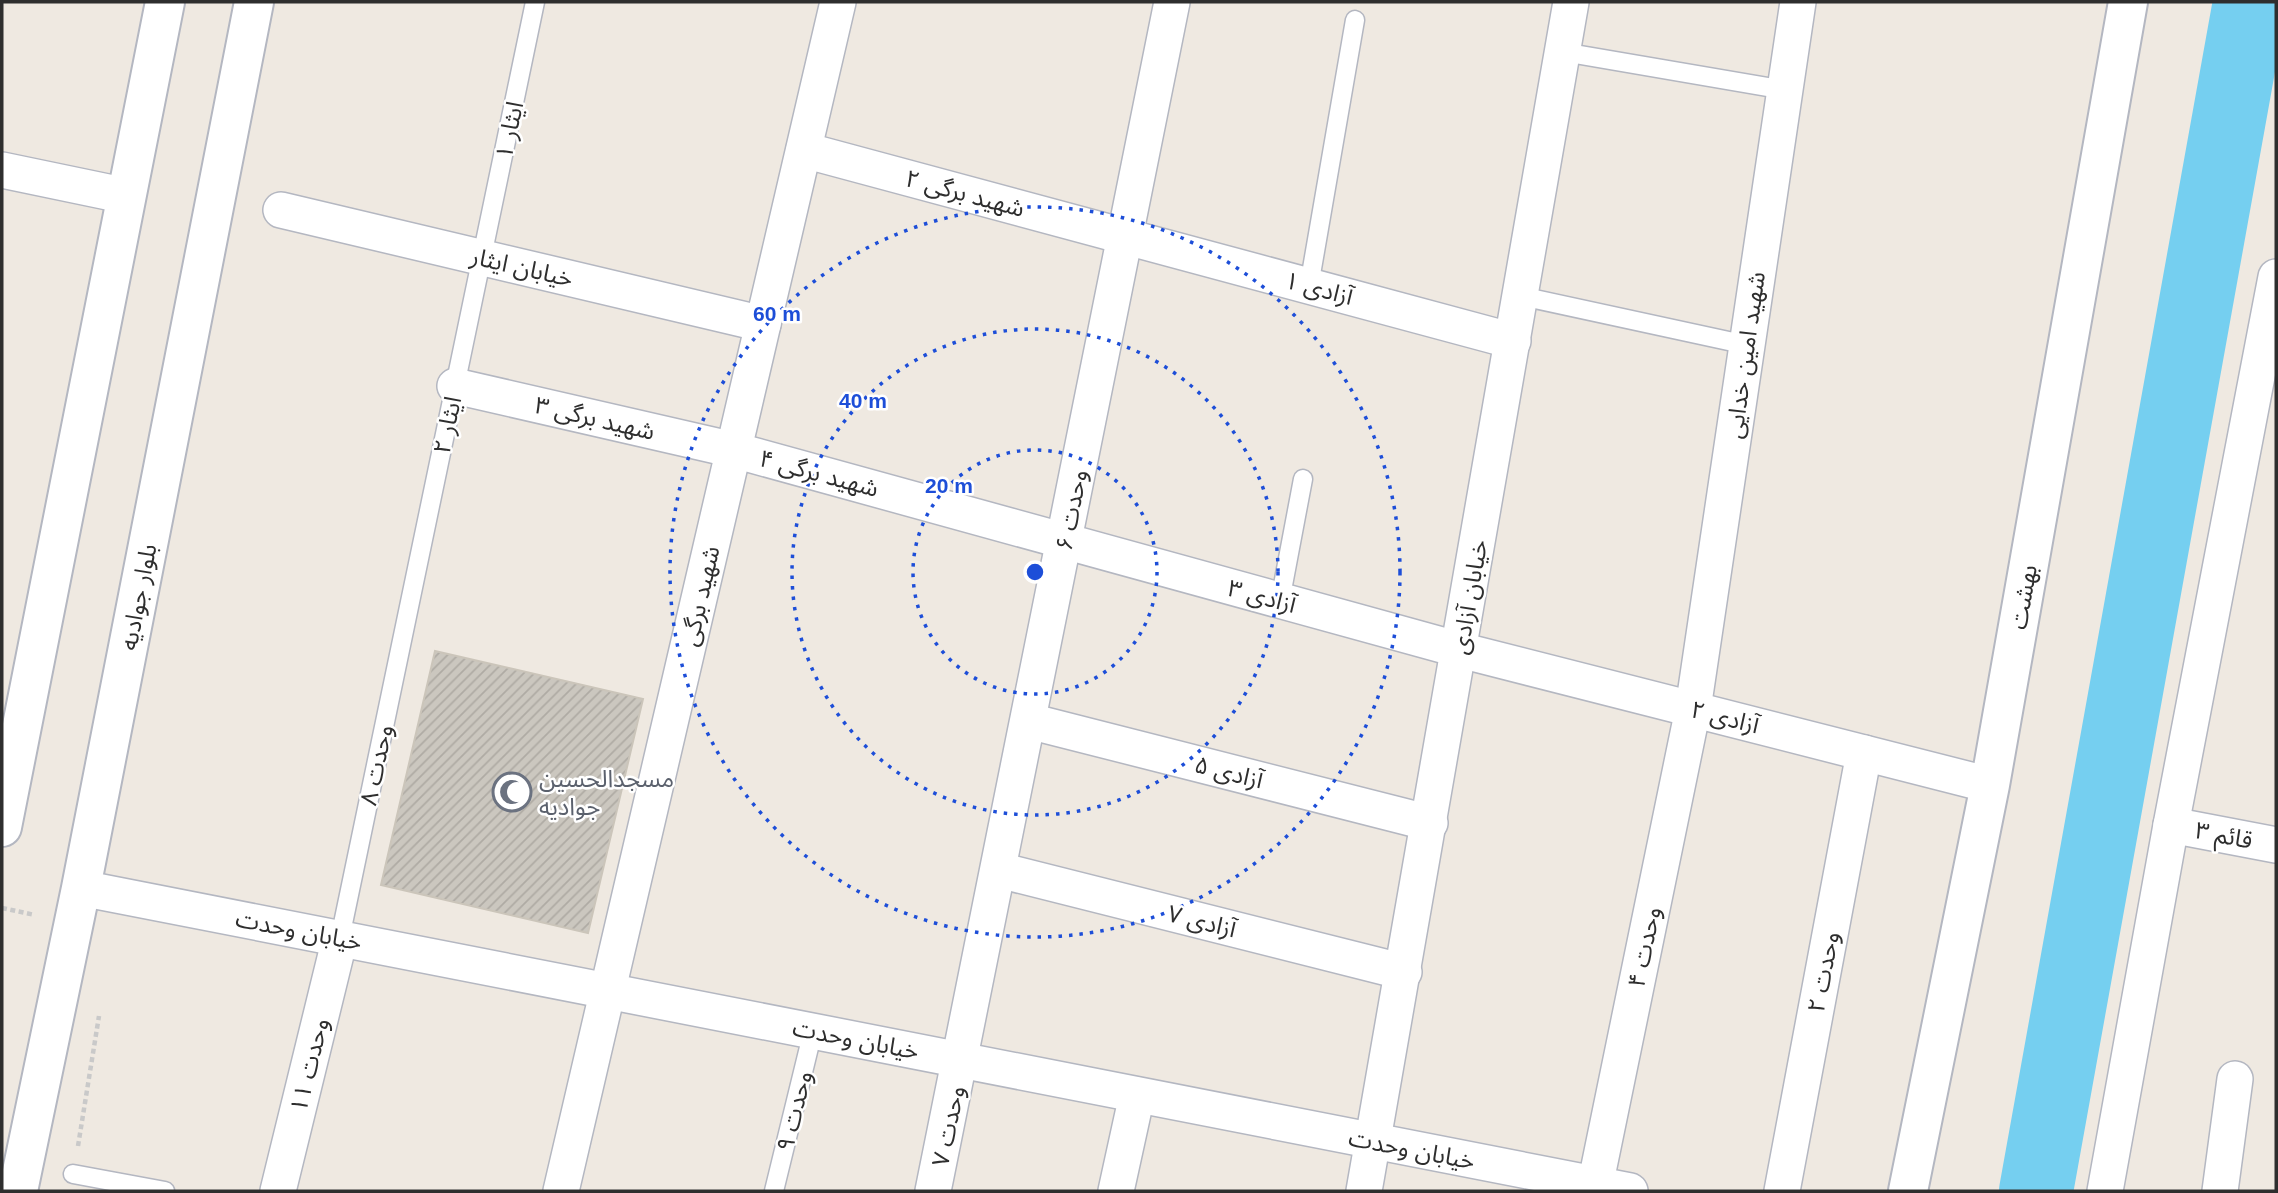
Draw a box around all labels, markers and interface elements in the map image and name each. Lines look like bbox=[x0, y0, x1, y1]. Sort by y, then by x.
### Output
street label: ایثار ۱ bbox=[490, 99, 529, 161]
street label: شهید برگی ۲ bbox=[902, 164, 1028, 223]
street label: خیابان ایثار bbox=[467, 242, 576, 293]
street label: آزادی ۱ bbox=[1282, 266, 1357, 311]
street label: شهید امین خدایی bbox=[1720, 270, 1770, 440]
text: 60 m bbox=[753, 302, 801, 325]
text: 40 m bbox=[839, 389, 887, 412]
street label: شهید برگی ۳ bbox=[532, 391, 658, 446]
street label: ایثار ۲ bbox=[428, 394, 467, 456]
street label: شهید برگی ۴ bbox=[756, 444, 882, 503]
street label: وحدت ۶ bbox=[1050, 467, 1093, 553]
text: 20 m bbox=[925, 474, 973, 497]
street label: خیابان آزادی bbox=[1446, 538, 1493, 657]
street label: بلوار جوادیه bbox=[114, 542, 163, 653]
street label: شهید برگی bbox=[675, 543, 726, 649]
centre of rings bbox=[1023, 560, 1047, 584]
street label: بهشت bbox=[2004, 563, 2042, 631]
street label: آزادی ۳ bbox=[1225, 574, 1300, 619]
street label: آزادی ۲ bbox=[1688, 695, 1763, 740]
street label: وحدت ۸ bbox=[354, 722, 399, 808]
street label: آزادی ۵ bbox=[1192, 750, 1267, 795]
place label: مسجدالحسین جوادیه bbox=[539, 765, 674, 821]
mosque icon: مسجدالحسین جوادیه bbox=[491, 771, 533, 813]
street label: قائم ۳ bbox=[2192, 816, 2255, 858]
street label: آزادی ۷ bbox=[1165, 899, 1240, 944]
street label: وحدت ۴ bbox=[1622, 904, 1667, 990]
street label: خیابان وحدت bbox=[233, 905, 364, 956]
street label: وحدت ۲ bbox=[1802, 929, 1845, 1015]
street label: خیابان وحدت bbox=[790, 1014, 921, 1065]
street label: وحدت ۱۱ bbox=[284, 1015, 335, 1115]
street label: وحدت ۹ bbox=[771, 1068, 818, 1154]
street label: وحدت ۷ bbox=[926, 1083, 971, 1169]
street label: خیابان وحدت bbox=[1346, 1124, 1477, 1175]

